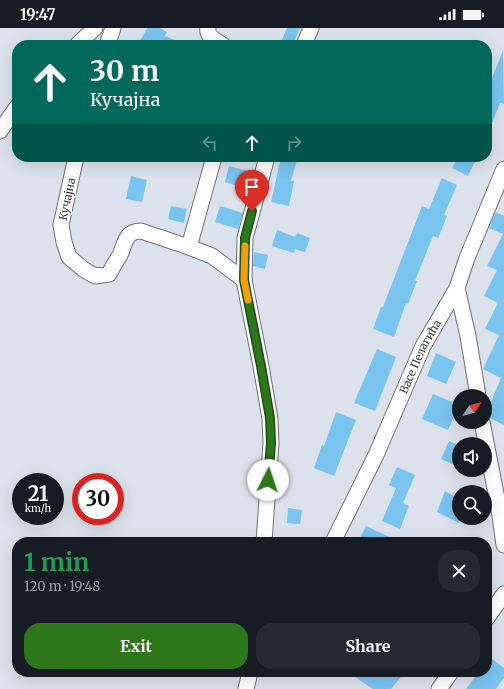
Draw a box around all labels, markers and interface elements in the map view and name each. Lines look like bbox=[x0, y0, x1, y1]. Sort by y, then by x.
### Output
text: 19:47 bbox=[20, 5, 56, 24]
text: 30 m bbox=[90, 53, 159, 89]
icon: ahead bbox=[24, 56, 76, 108]
text: Кучајна bbox=[90, 88, 160, 111]
icon: left bbox=[199, 132, 221, 154]
icon: ahead bbox=[241, 132, 263, 154]
icon: right bbox=[283, 132, 305, 154]
pin bbox=[235, 170, 269, 211]
street label: Кучајна bbox=[56, 176, 78, 222]
icon: arrive bbox=[241, 176, 263, 198]
street label: Васе Пелагића bbox=[396, 317, 444, 396]
north arrow bbox=[452, 389, 492, 429]
map controls bbox=[452, 389, 492, 525]
button: sound bbox=[452, 437, 492, 477]
position arrow bbox=[247, 459, 289, 501]
speed limit sign: 30 bbox=[72, 473, 124, 525]
text: 21 bbox=[28, 481, 48, 506]
button: search bbox=[452, 485, 492, 525]
text: km/h bbox=[25, 502, 51, 515]
text: 1 min bbox=[24, 547, 89, 578]
button: close bbox=[438, 550, 480, 592]
text: 120 m · 19:48 bbox=[24, 578, 100, 595]
button: Exit bbox=[24, 623, 248, 669]
button: Share bbox=[256, 623, 480, 669]

